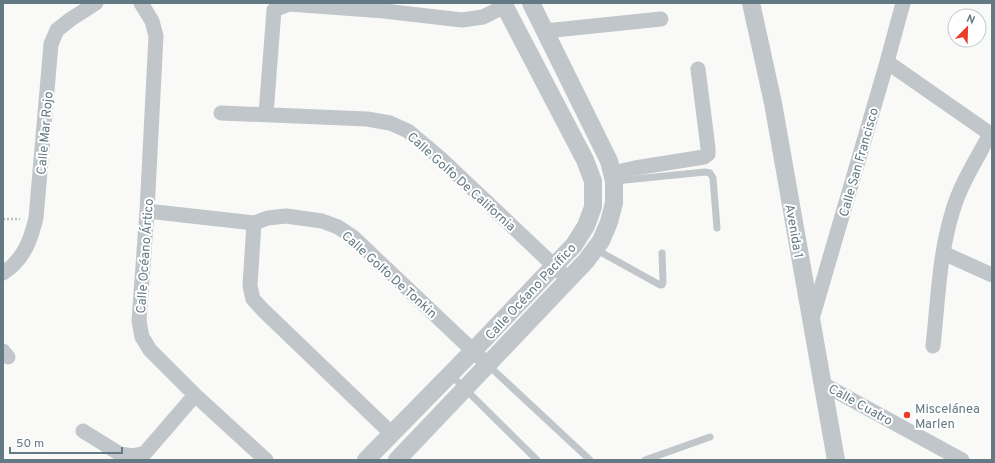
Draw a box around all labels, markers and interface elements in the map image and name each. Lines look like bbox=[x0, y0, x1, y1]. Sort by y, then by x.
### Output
north arrow bbox=[947, 8, 987, 48]
text: N bbox=[964, 12, 977, 28]
street label: Calle Mar Rojo bbox=[34, 91, 58, 175]
street label: Calle San Francisco bbox=[837, 106, 883, 219]
street label: Calle Golfo De California bbox=[403, 130, 518, 235]
street label: Calle Océano Ártico bbox=[132, 198, 158, 314]
street label: Avenida 1 bbox=[780, 203, 806, 260]
street label: Calle Golfo De Tonkin bbox=[338, 228, 440, 322]
street label: Calle Océano Pacífico bbox=[483, 241, 580, 344]
street label: Calle Cuatro bbox=[825, 382, 895, 430]
place label: Miscelánea Marlen bbox=[915, 402, 980, 433]
marker: Miscelánea Marlen bbox=[902, 410, 912, 420]
scale bar bbox=[10, 429, 122, 455]
text: 50 m bbox=[16, 436, 44, 452]

